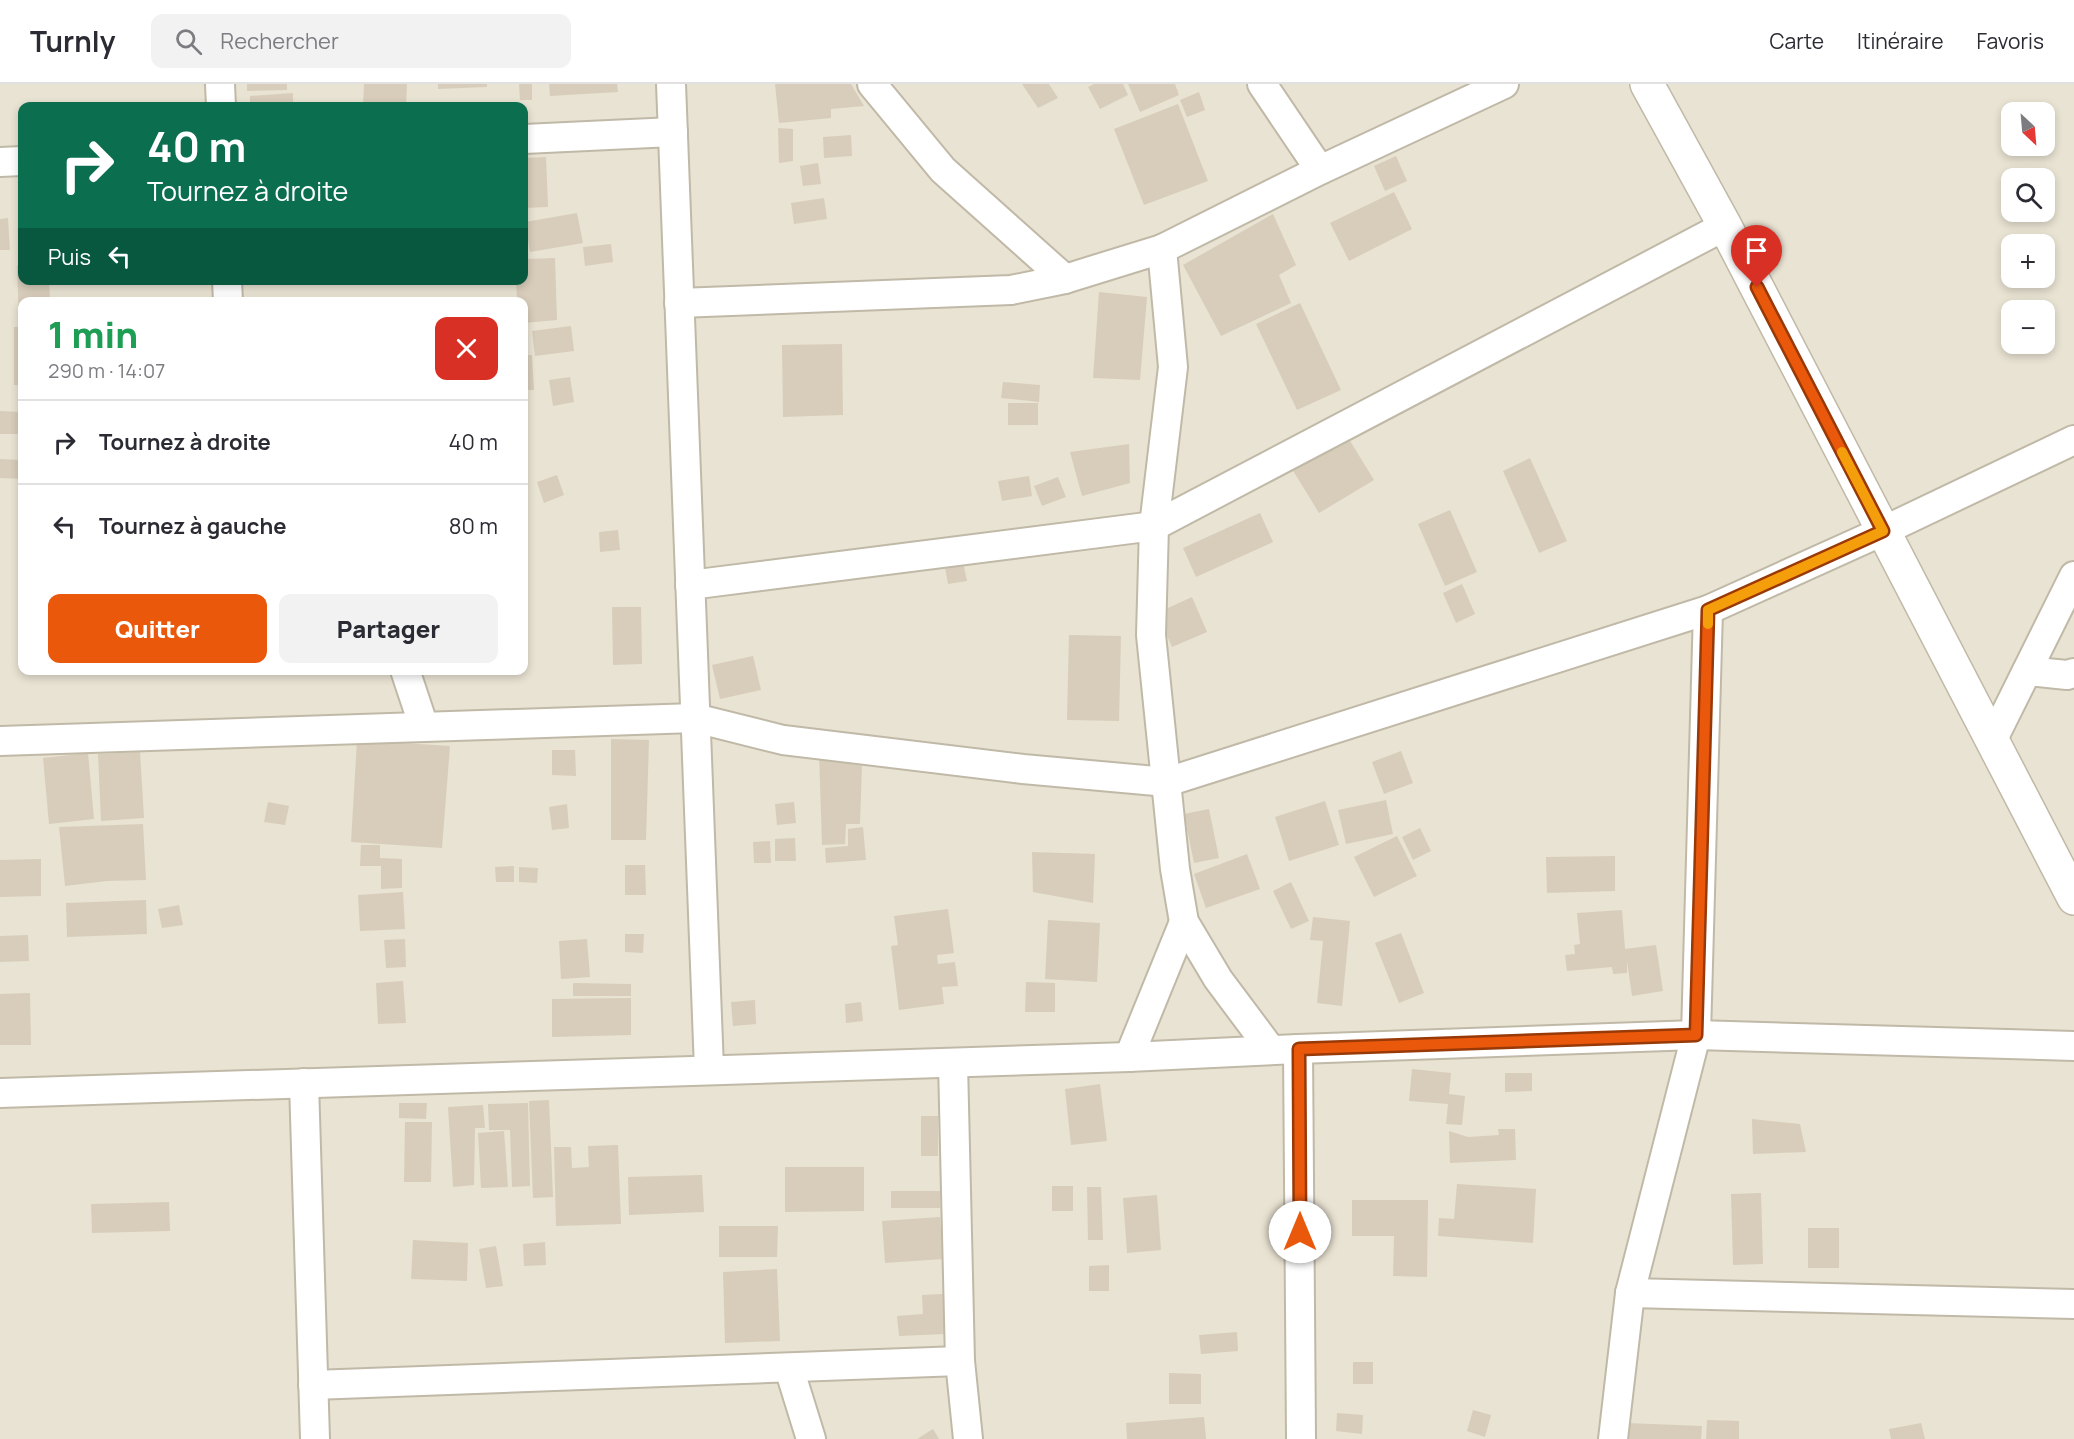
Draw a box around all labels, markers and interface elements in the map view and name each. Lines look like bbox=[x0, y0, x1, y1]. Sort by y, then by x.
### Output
search box bbox=[151, 14, 571, 68]
text: Turnly bbox=[30, 22, 115, 60]
icon: search bbox=[172, 25, 205, 58]
text: Rechercher bbox=[220, 26, 339, 56]
text: Carte bbox=[1770, 27, 1824, 55]
text: Itinéraire bbox=[1857, 27, 1943, 55]
text: Favoris bbox=[1976, 27, 2044, 55]
north arrow bbox=[2001, 102, 2055, 156]
map controls bbox=[2001, 102, 2055, 354]
text: 40 m bbox=[147, 117, 246, 175]
icon: right bbox=[48, 126, 126, 204]
button: search bbox=[2001, 168, 2055, 222]
text: Tournez à droite bbox=[147, 172, 348, 209]
pin bbox=[1731, 225, 1782, 287]
icon: arrive bbox=[1740, 234, 1773, 267]
button: + bbox=[2001, 234, 2055, 288]
icon: left bbox=[103, 240, 136, 273]
text: Puis bbox=[48, 242, 91, 272]
button: − bbox=[2001, 300, 2055, 354]
text: 1 min bbox=[48, 310, 138, 359]
button: close bbox=[435, 317, 498, 380]
text: 290 m · 14:07 bbox=[48, 357, 165, 384]
icon: right bbox=[48, 426, 81, 459]
text: Tournez à droite bbox=[99, 427, 271, 457]
text: 40 m bbox=[449, 427, 498, 457]
icon: left bbox=[48, 510, 81, 543]
text: Tournez à gauche bbox=[99, 511, 286, 541]
text: 80 m bbox=[449, 511, 498, 541]
button: Quitter bbox=[48, 594, 267, 663]
button: Partager bbox=[279, 594, 498, 663]
position arrow bbox=[1268, 1200, 1332, 1264]

